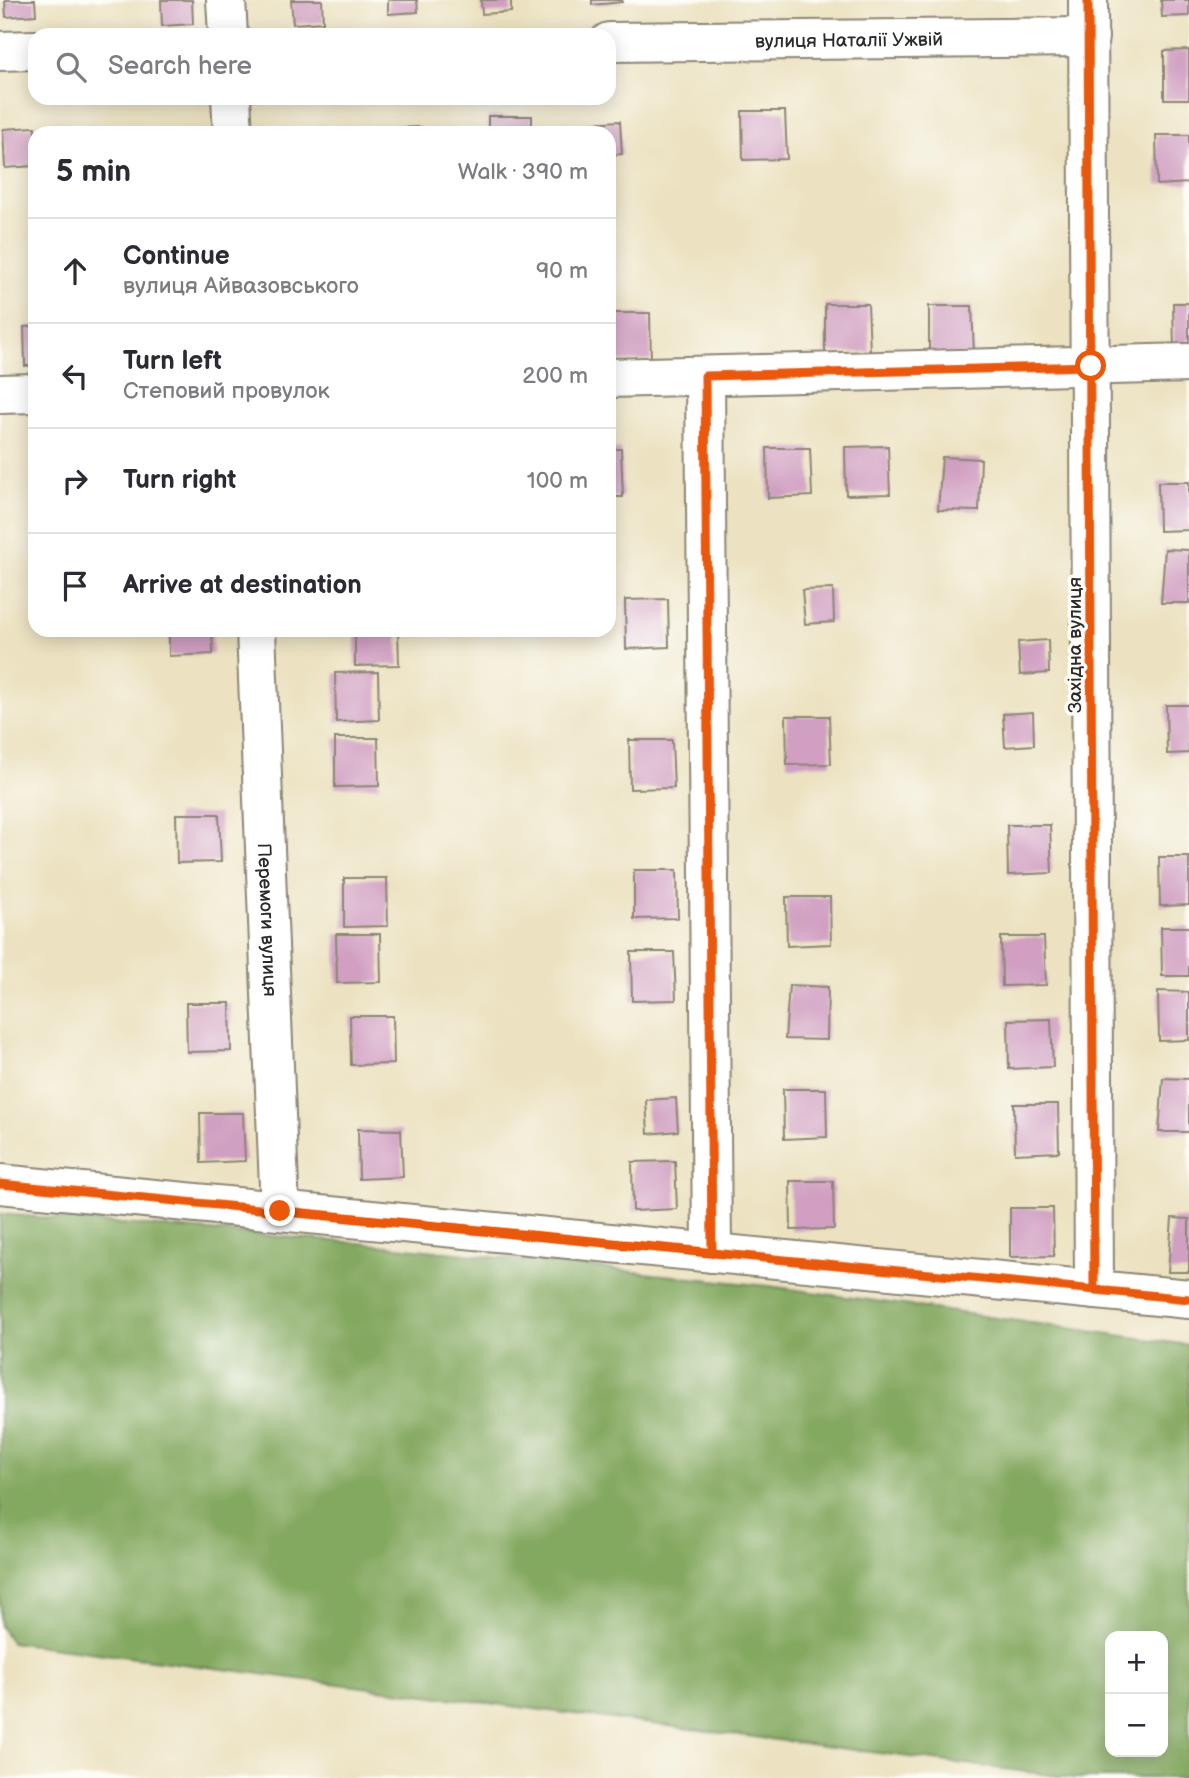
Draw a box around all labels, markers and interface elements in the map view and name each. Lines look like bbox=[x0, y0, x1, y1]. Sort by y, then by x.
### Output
search box bbox=[28, 28, 616, 105]
street label: вулиця Наталії Ужвій bbox=[755, 29, 943, 53]
icon: search bbox=[52, 48, 90, 86]
text: Search here bbox=[108, 51, 252, 82]
text: 5 min bbox=[56, 154, 131, 190]
text: Walk · 390 m bbox=[458, 158, 588, 186]
text: Continue bbox=[123, 241, 230, 272]
icon: ahead bbox=[56, 252, 94, 290]
text: 90 m bbox=[536, 257, 588, 285]
text: вулиця Айвазовського bbox=[123, 272, 359, 300]
text: Turn left bbox=[123, 346, 222, 377]
route start bbox=[1075, 350, 1106, 381]
icon: left bbox=[56, 357, 94, 395]
text: 200 m bbox=[522, 362, 588, 390]
text: Степовий провулок bbox=[123, 377, 330, 405]
icon: right bbox=[56, 462, 94, 500]
text: Turn right bbox=[123, 465, 236, 496]
text: 100 m bbox=[527, 467, 588, 495]
icon: arrive bbox=[56, 567, 94, 605]
text: Arrive at destination bbox=[123, 570, 362, 601]
street label: Західна вулиця bbox=[1064, 577, 1087, 713]
street label: Перемоги вулиця bbox=[252, 843, 281, 997]
route end bbox=[264, 1195, 295, 1226]
map controls bbox=[1105, 1631, 1168, 1757]
button: + bbox=[1105, 1631, 1168, 1694]
button: − bbox=[1105, 1694, 1168, 1757]

